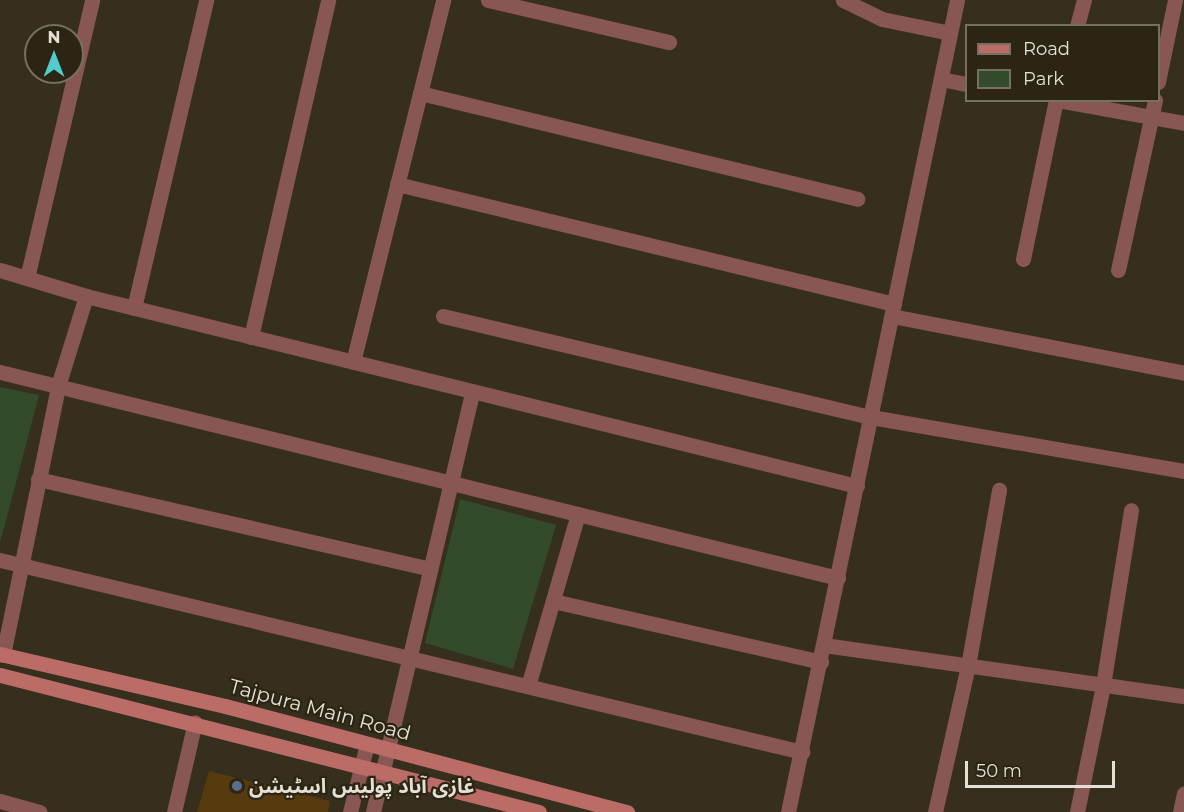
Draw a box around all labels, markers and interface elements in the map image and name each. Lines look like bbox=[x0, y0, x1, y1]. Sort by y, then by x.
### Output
north arrow bbox=[24, 24, 84, 84]
legend bbox=[965, 24, 1160, 102]
text: N bbox=[48, 28, 60, 47]
text: Road bbox=[1023, 38, 1070, 60]
text: Park bbox=[1023, 68, 1064, 90]
street label: Tajpura Main Road bbox=[227, 674, 413, 746]
scale bar bbox=[968, 749, 1118, 787]
text: 50 m bbox=[976, 760, 1022, 782]
place label: غازی آباد پولیس اسٹیشن bbox=[249, 774, 474, 798]
marker: غازی آباد پولیس اسٹیشن bbox=[230, 779, 244, 793]

